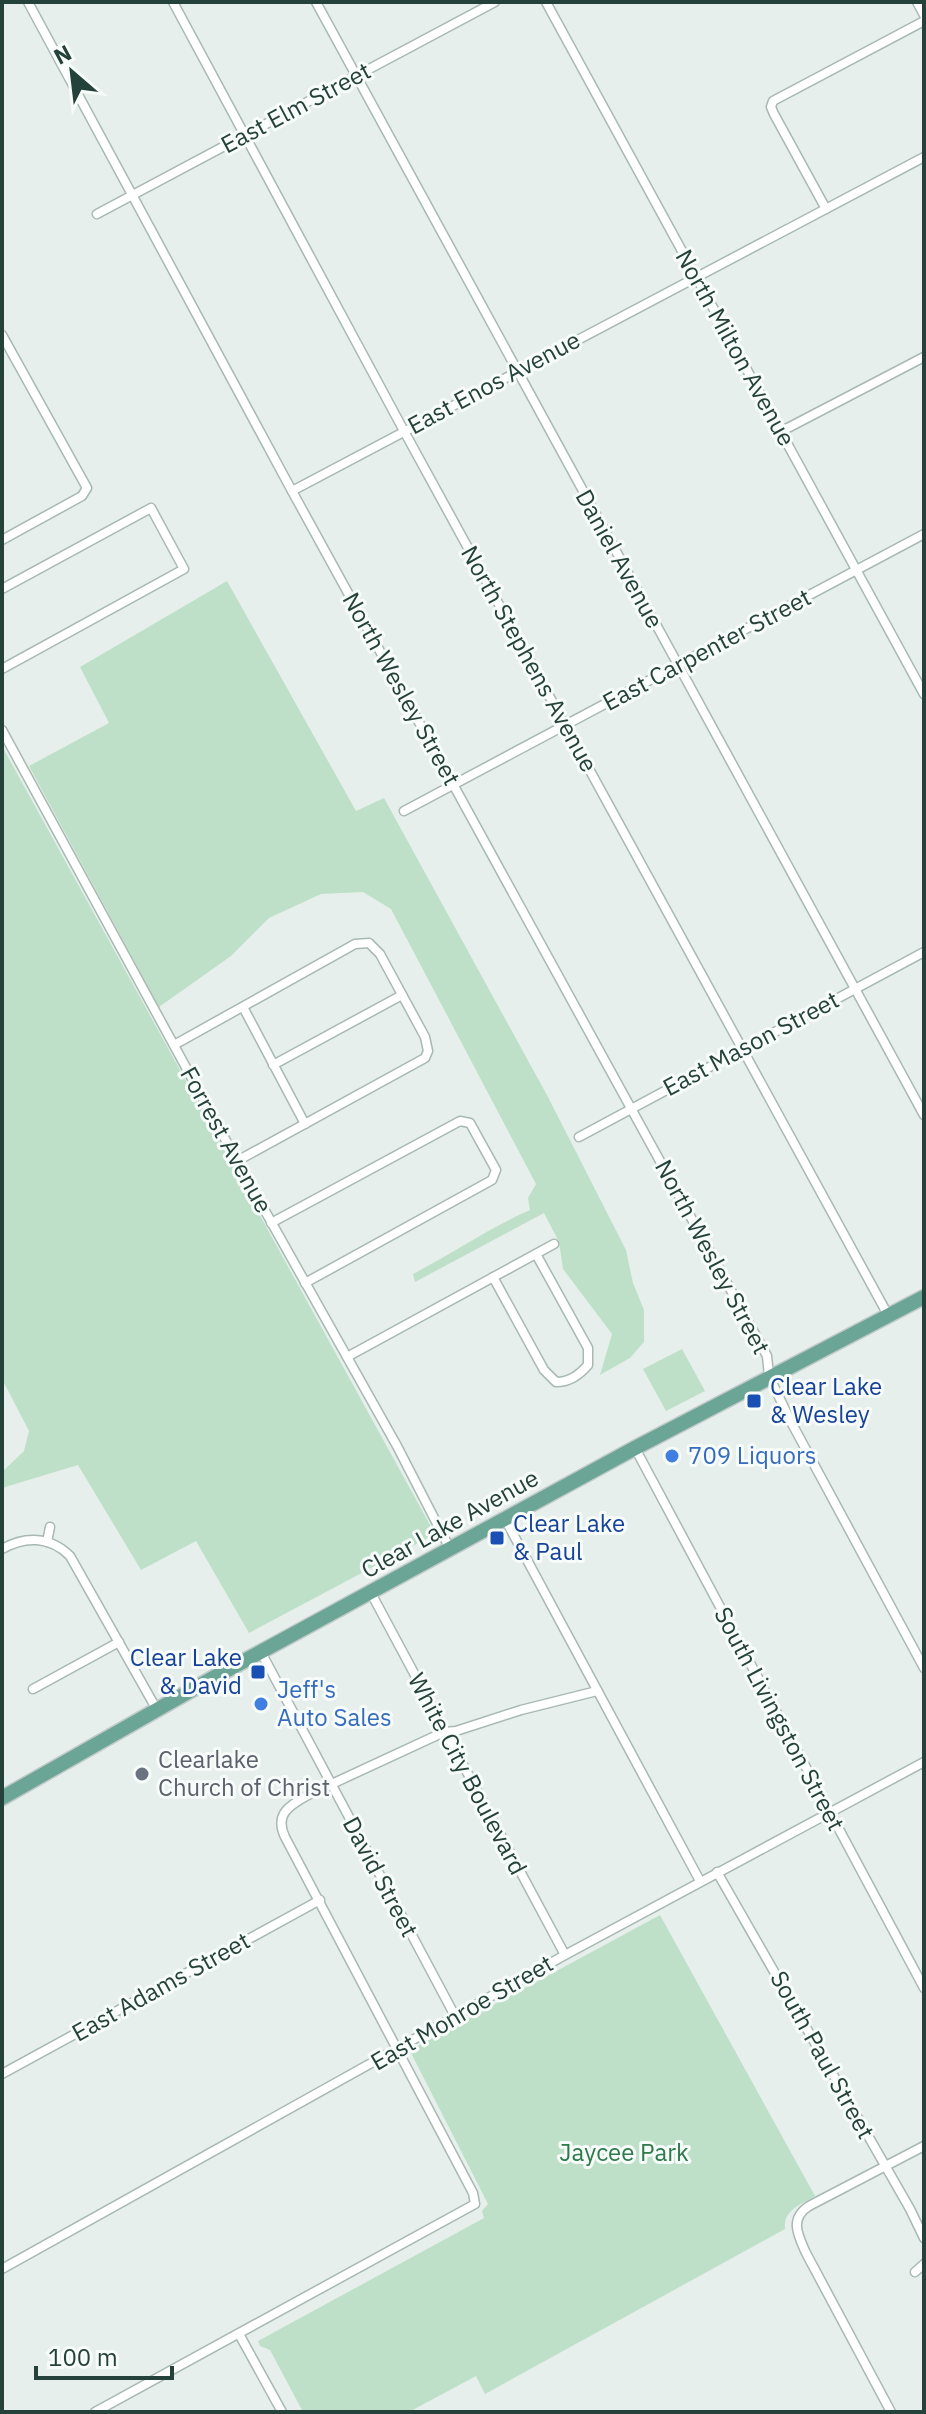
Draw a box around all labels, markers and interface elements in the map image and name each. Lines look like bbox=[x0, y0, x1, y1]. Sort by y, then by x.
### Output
north arrow bbox=[32, 32, 112, 112]
text: N bbox=[49, 37, 76, 70]
street label: East Elm Street bbox=[215, 54, 376, 160]
street label: North Milton Avenue bbox=[669, 243, 803, 452]
street label: East Enos Avenue bbox=[402, 323, 585, 441]
street label: Daniel Avenue bbox=[569, 483, 671, 634]
street label: North Stephens Avenue bbox=[454, 540, 606, 777]
street label: East Carpenter Street bbox=[597, 581, 816, 718]
street label: North Wesley Street bbox=[336, 586, 468, 791]
street label: East Mason Street bbox=[657, 983, 844, 1103]
street label: Forrest Avenue bbox=[173, 1061, 280, 1218]
street label: North Wesley Street bbox=[648, 1154, 778, 1359]
place label: Clear Lake & Wesley bbox=[770, 1370, 882, 1430]
marker: Clear Lake & Wesley bbox=[745, 1392, 763, 1410]
place label: 709 Liquors bbox=[688, 1439, 816, 1471]
marker: 709 Liquors bbox=[663, 1447, 681, 1465]
street label: Clear Lake Avenue bbox=[355, 1461, 544, 1585]
place label: Clear Lake & Paul bbox=[513, 1507, 625, 1567]
marker: Clear Lake & Paul bbox=[488, 1529, 506, 1547]
street label: South Livingston Street bbox=[707, 1601, 853, 1836]
place label: Clear Lake & David bbox=[130, 1641, 242, 1701]
marker: Clear Lake & David bbox=[249, 1663, 267, 1681]
street label: White City Boulevard bbox=[401, 1667, 535, 1880]
place label: Jeff's Auto Sales bbox=[277, 1673, 392, 1733]
marker: Jeff's Auto Sales bbox=[252, 1695, 270, 1713]
place label: Clearlake Church of Christ bbox=[158, 1743, 330, 1803]
marker: Clearlake Church of Christ bbox=[133, 1765, 151, 1783]
street label: David Street bbox=[336, 1811, 426, 1942]
street label: East Adams Street bbox=[66, 1924, 255, 2048]
street label: East Monroe Street bbox=[364, 1947, 559, 2077]
street label: South Paul Street bbox=[763, 1965, 882, 2144]
park label: Jaycee Park bbox=[559, 2136, 689, 2168]
scale bar bbox=[36, 2330, 172, 2380]
text: 100 m bbox=[48, 2341, 118, 2373]

